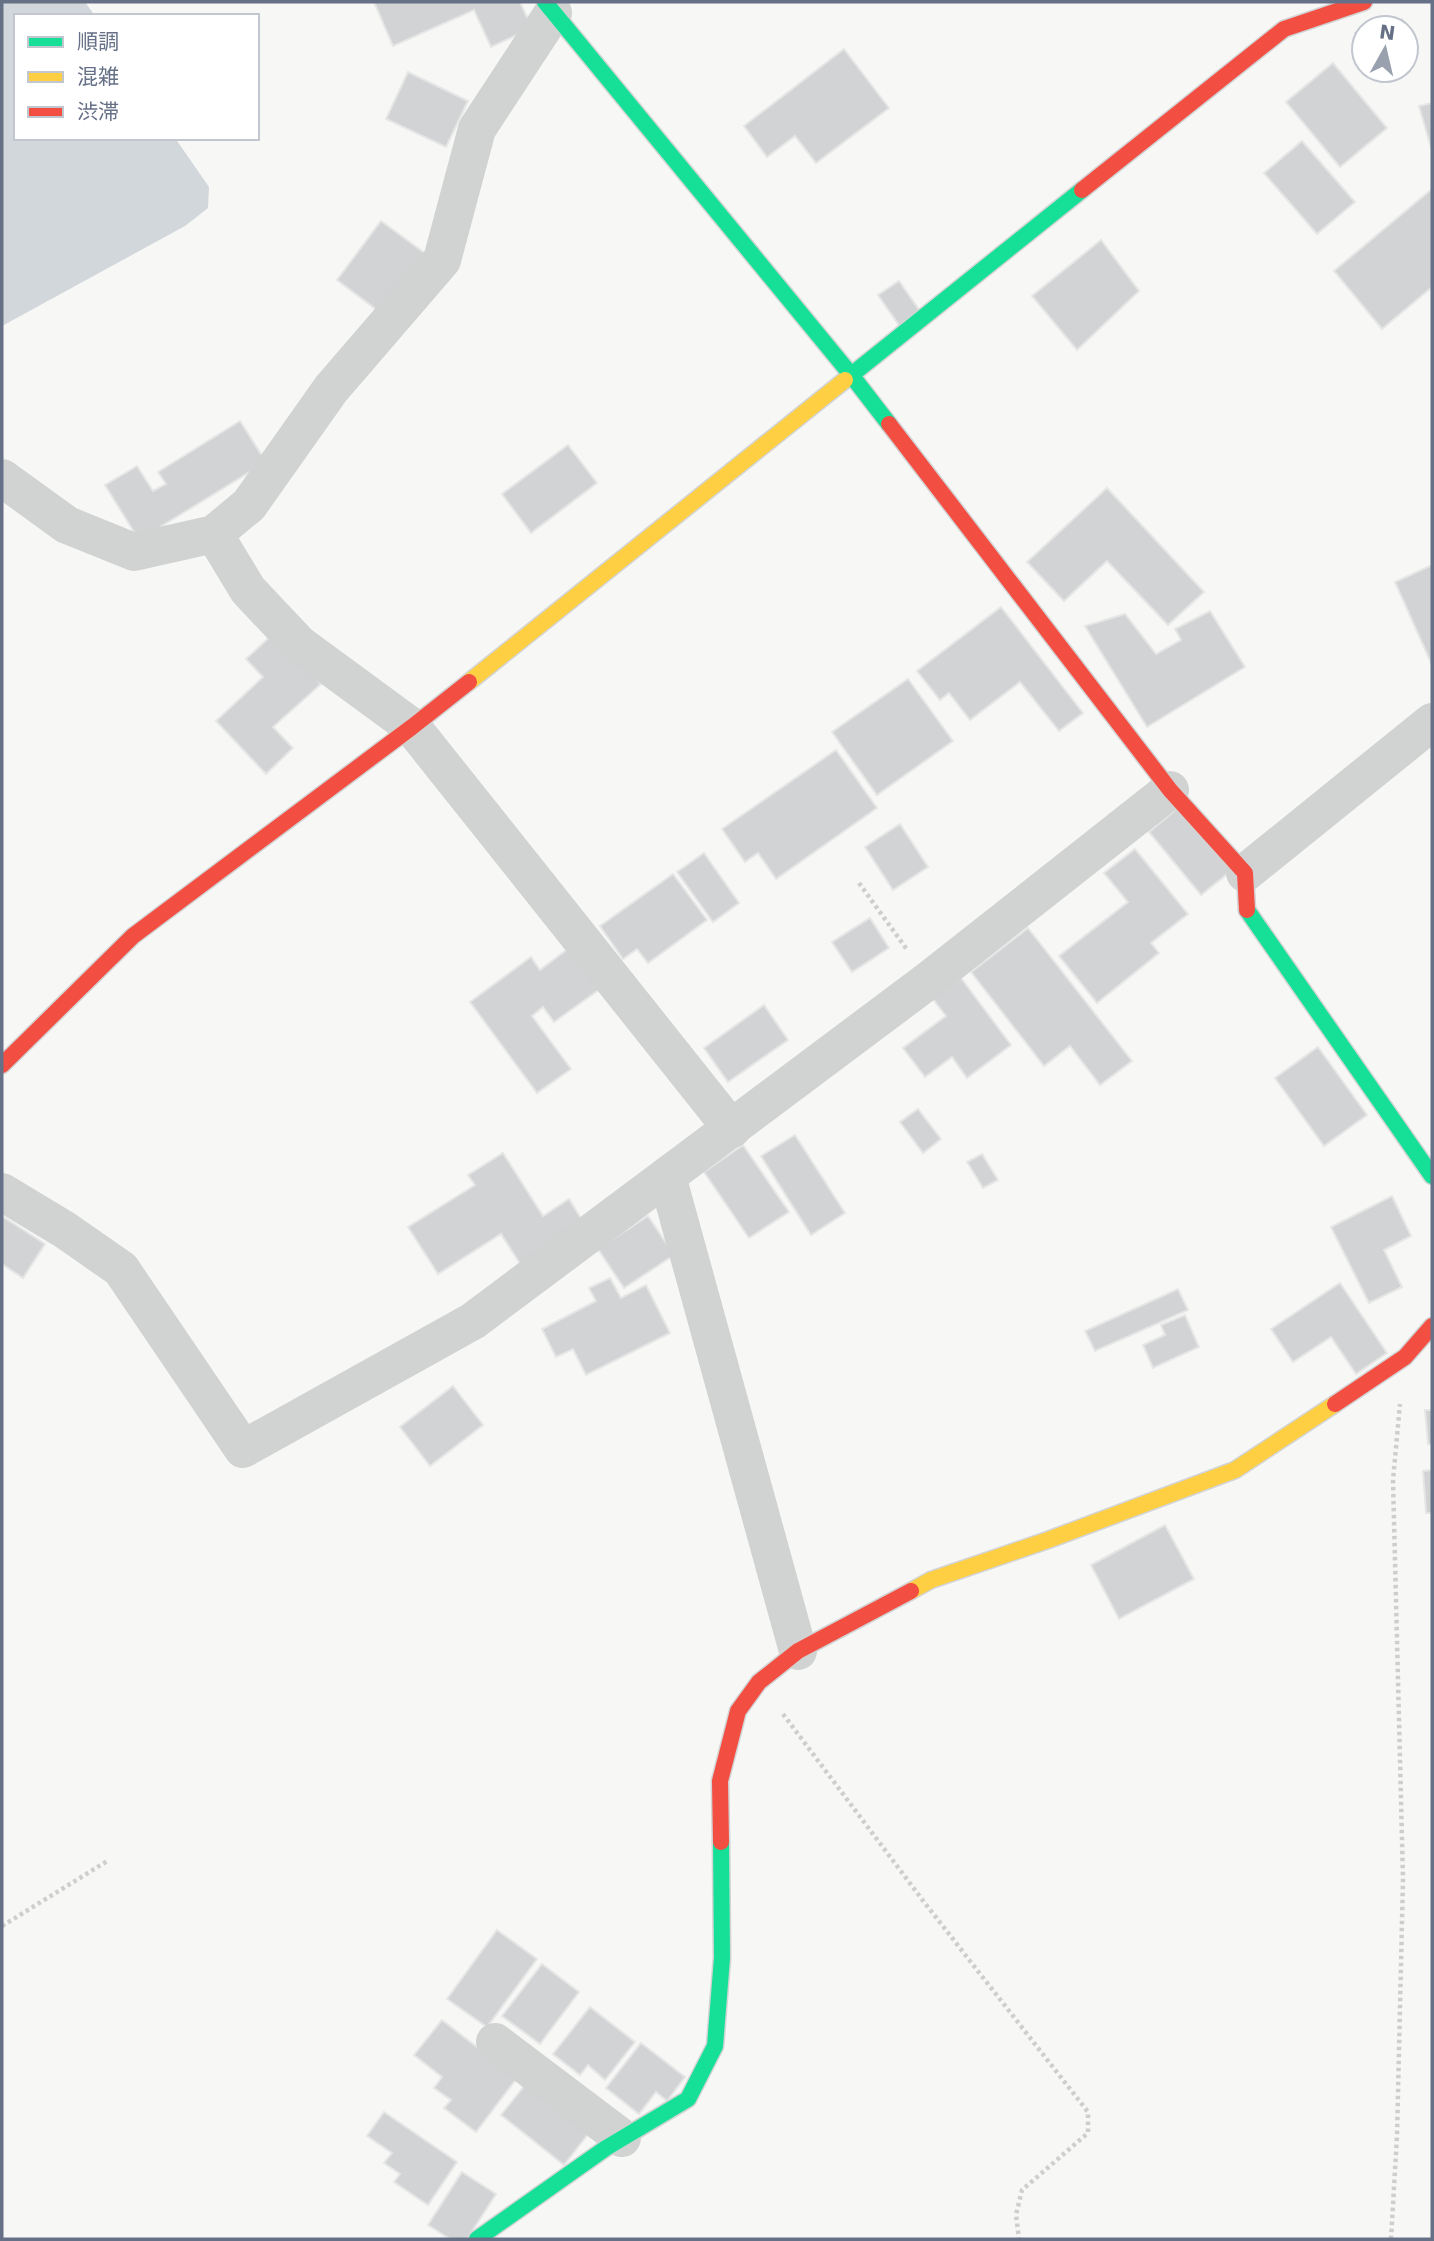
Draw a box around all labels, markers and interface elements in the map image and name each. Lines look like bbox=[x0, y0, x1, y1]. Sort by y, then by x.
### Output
legend bbox=[14, 14, 259, 140]
north arrow bbox=[1350, 14, 1420, 84]
text: N bbox=[1378, 20, 1397, 44]
text: 順調 bbox=[77, 30, 119, 54]
text: 混雑 bbox=[77, 65, 119, 89]
text: 渋滞 bbox=[77, 100, 119, 124]

